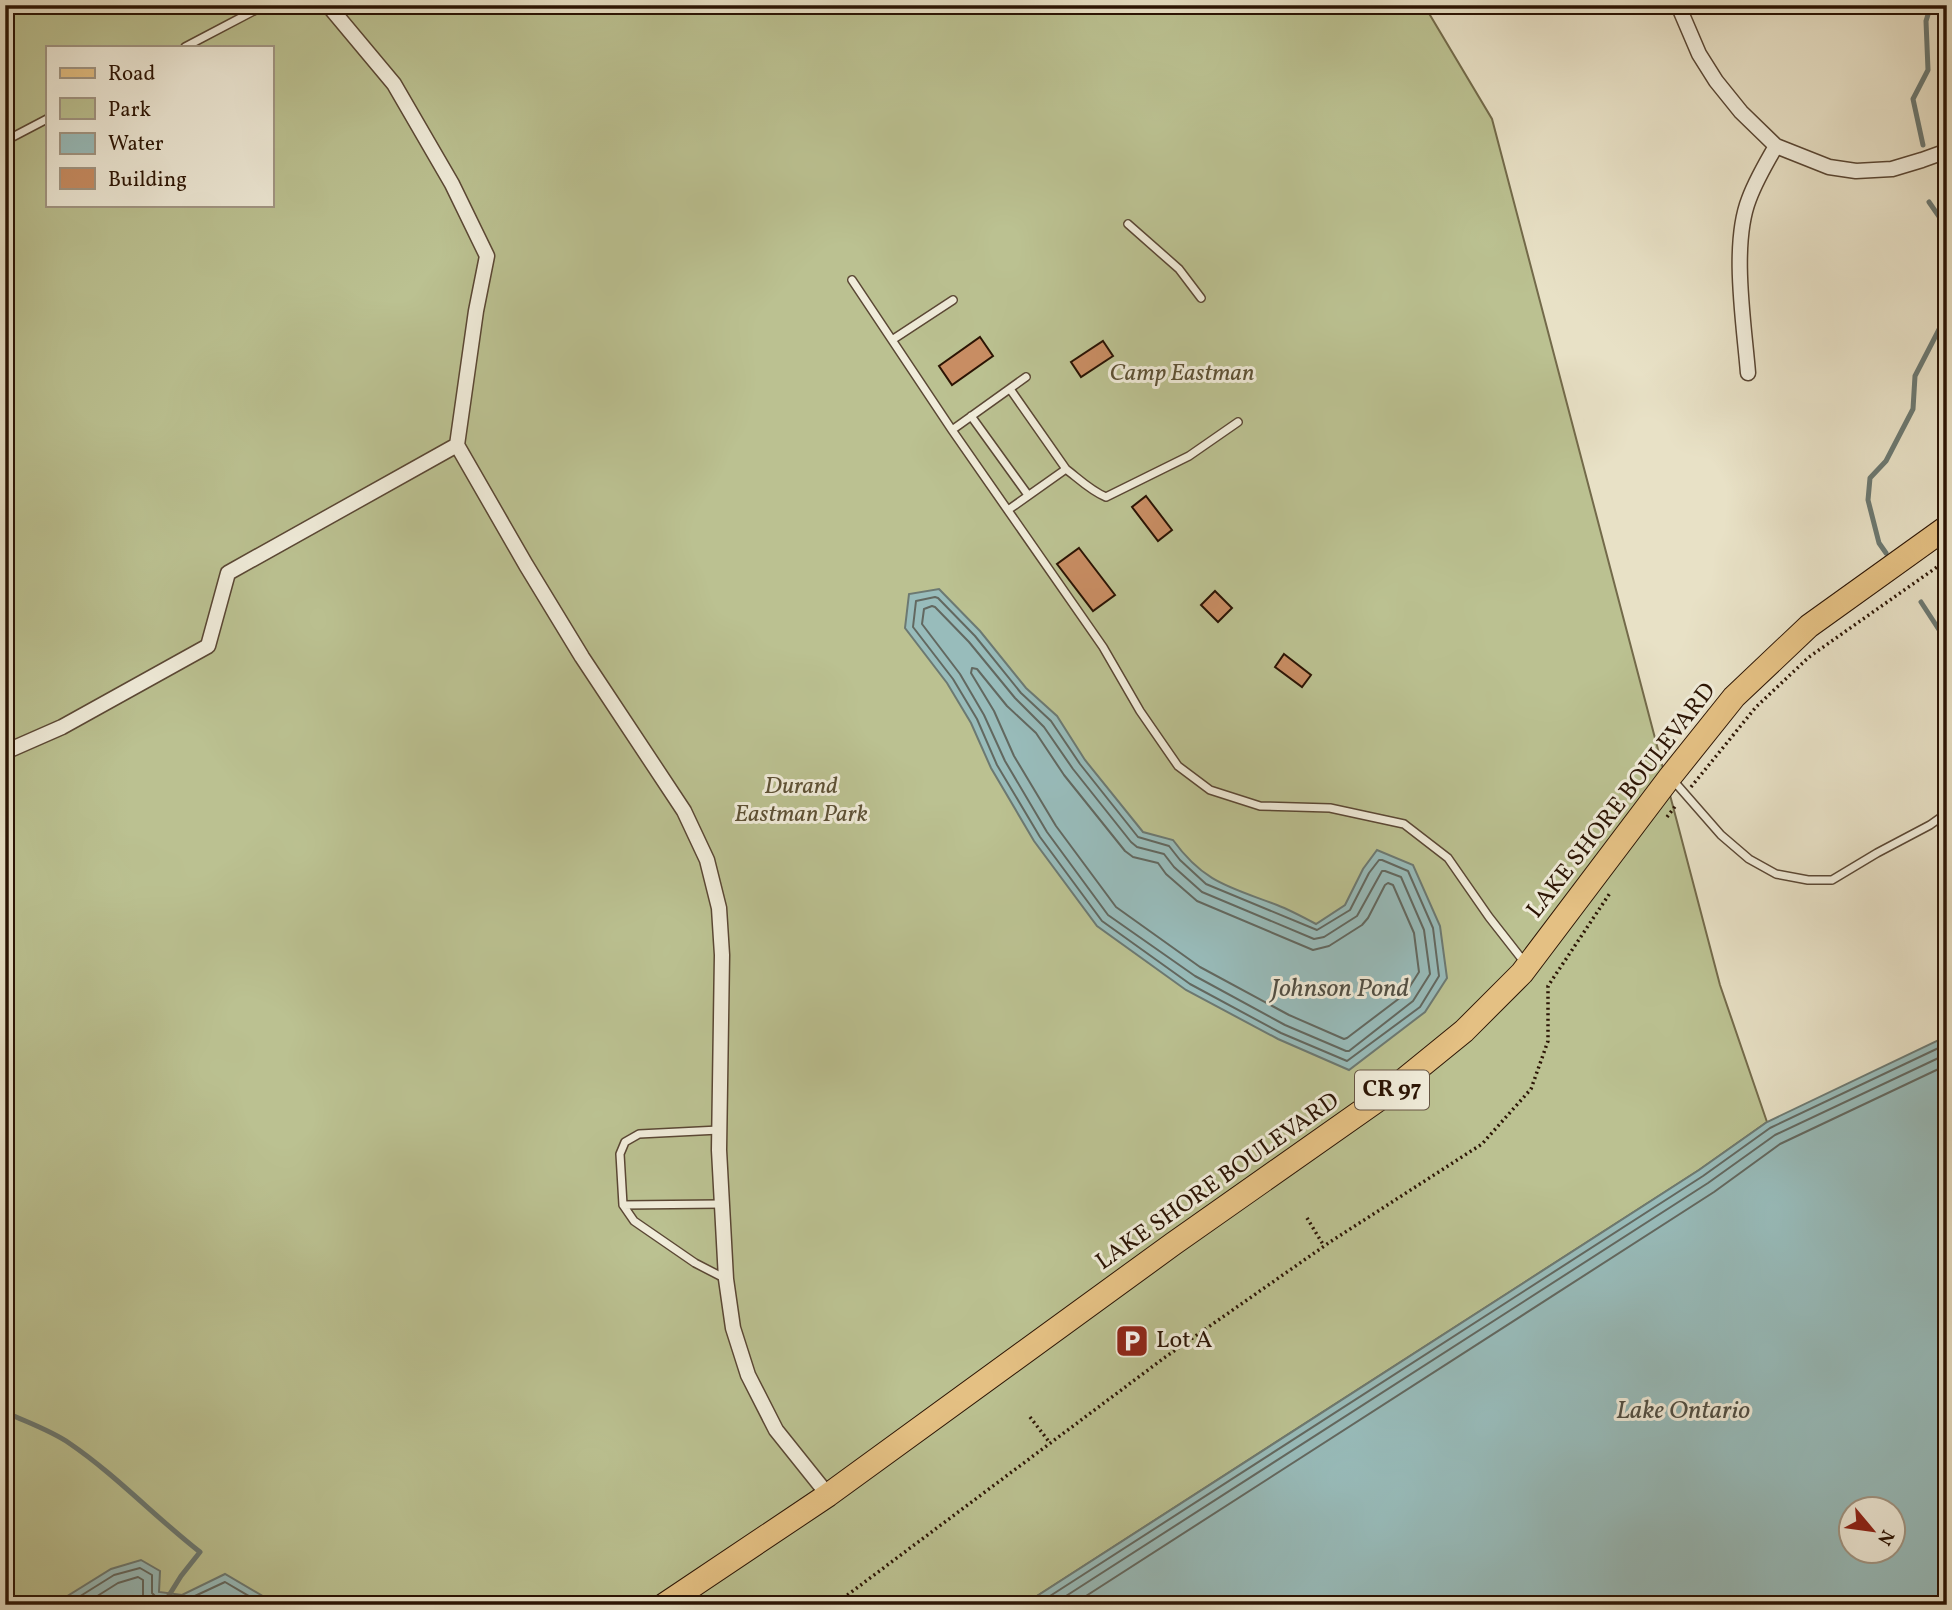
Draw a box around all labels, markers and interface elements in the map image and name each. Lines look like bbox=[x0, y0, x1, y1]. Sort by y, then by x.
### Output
legend bbox=[46, 46, 273, 206]
text: Road bbox=[108, 60, 155, 89]
text: Park bbox=[108, 96, 151, 125]
text: Water bbox=[108, 130, 164, 159]
text: Building bbox=[108, 166, 187, 195]
park label: Camp Eastman bbox=[1110, 357, 1254, 391]
street label: LAKE SHORE BOULEVARD bbox=[1519, 676, 1725, 926]
park label: Durand Eastman Park bbox=[734, 770, 868, 832]
water label: Johnson Pond bbox=[1268, 971, 1409, 1007]
road number: CR 97 bbox=[1355, 1070, 1429, 1110]
street label: LAKE SHORE BOULEVARD bbox=[1089, 1085, 1347, 1279]
parking icon: Lot A bbox=[1113, 1322, 1151, 1360]
place label: Lot A bbox=[1156, 1324, 1212, 1358]
water label: Lake Ontario bbox=[1616, 1393, 1750, 1429]
north arrow bbox=[1836, 1494, 1906, 1564]
text: N bbox=[1870, 1525, 1900, 1550]

